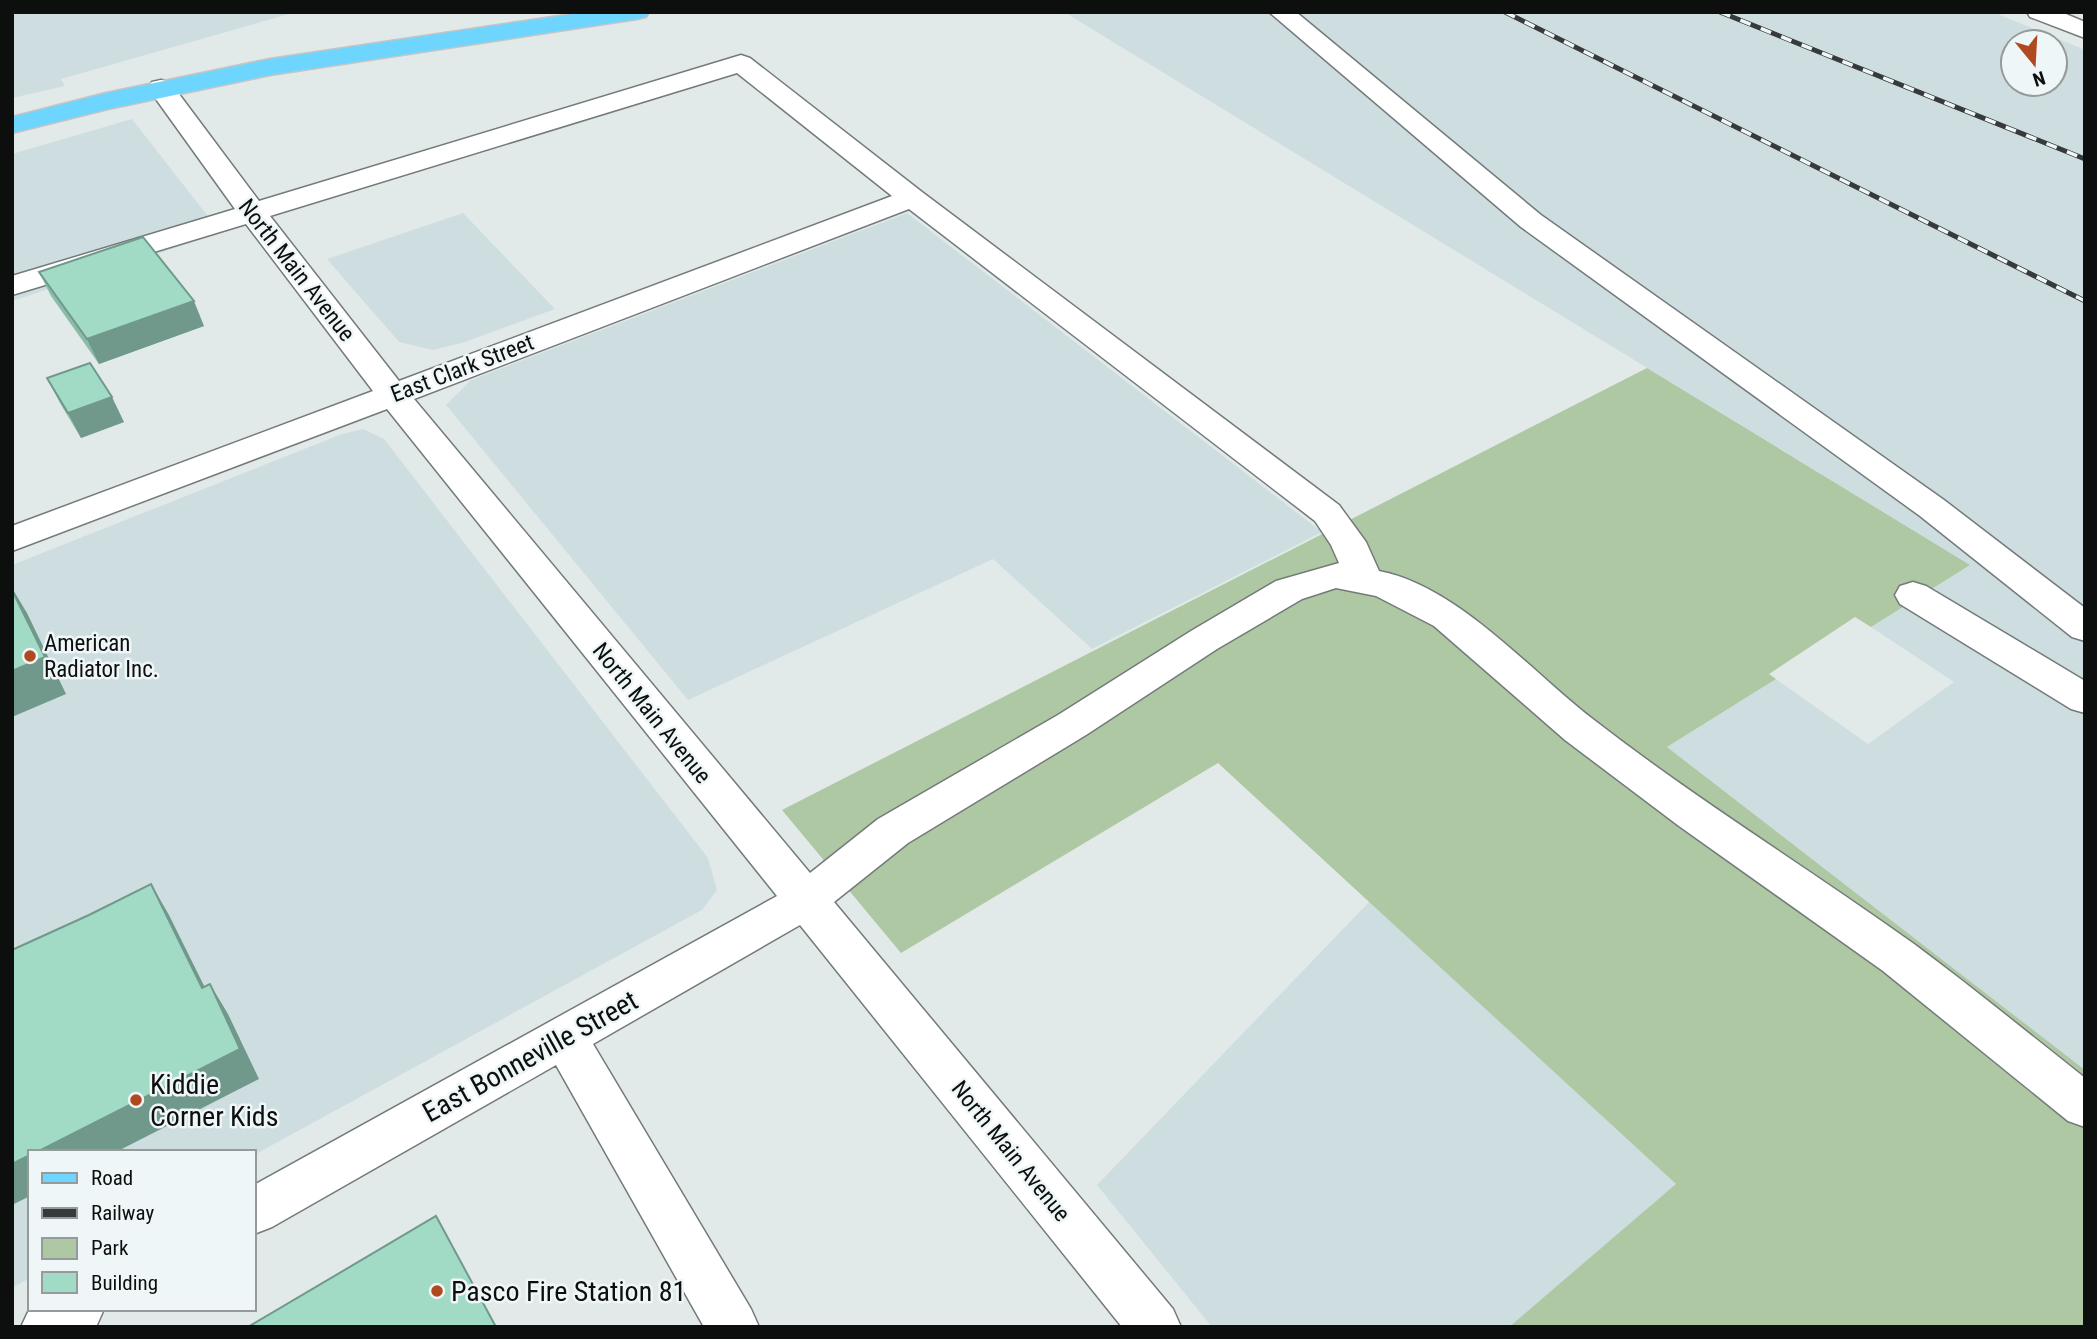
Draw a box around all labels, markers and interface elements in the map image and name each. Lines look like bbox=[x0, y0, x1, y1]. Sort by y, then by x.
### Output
north arrow bbox=[1999, 28, 2069, 98]
text: N bbox=[2030, 66, 2048, 91]
street label: North Main Avenue bbox=[233, 194, 360, 347]
street label: East Clark Street bbox=[387, 329, 537, 408]
place label: American Radiator Inc. bbox=[44, 630, 159, 683]
street label: North Main Avenue bbox=[587, 638, 716, 789]
marker: American Radiator Inc. bbox=[22, 648, 38, 664]
street label: East Bonneville Street bbox=[417, 984, 643, 1129]
place label: Kiddie Corner Kids bbox=[150, 1068, 278, 1133]
street label: North Main Avenue bbox=[946, 1076, 1075, 1227]
marker: Kiddie Corner Kids bbox=[128, 1092, 144, 1108]
legend bbox=[28, 1150, 256, 1311]
text: Road bbox=[91, 1166, 133, 1190]
text: Railway bbox=[91, 1201, 154, 1225]
text: Park bbox=[91, 1236, 129, 1260]
text: Building bbox=[91, 1271, 158, 1295]
place label: Pasco Fire Station 81 bbox=[451, 1275, 686, 1308]
marker: Pasco Fire Station 81 bbox=[429, 1283, 445, 1299]

